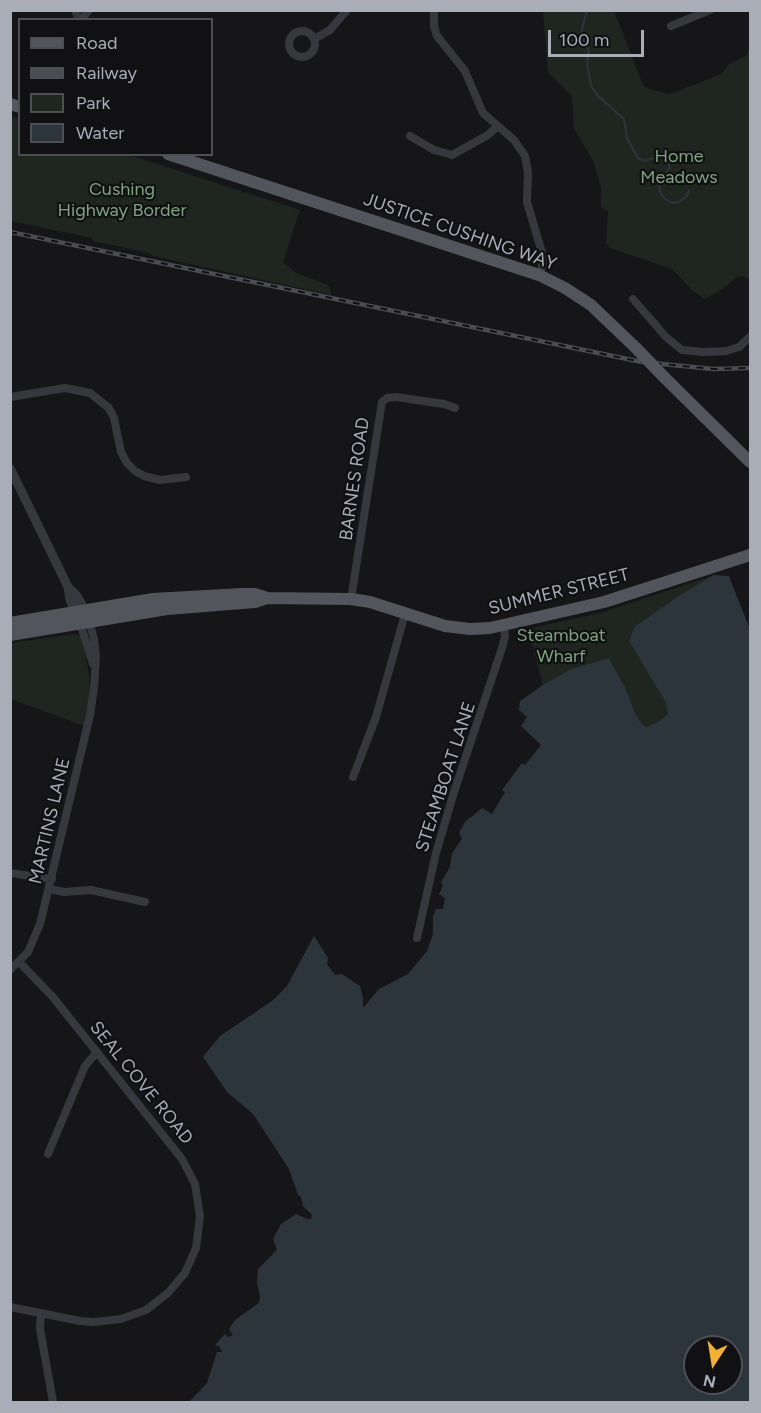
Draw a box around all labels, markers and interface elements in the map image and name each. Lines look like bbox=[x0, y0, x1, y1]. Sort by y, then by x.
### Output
legend bbox=[18, 18, 213, 156]
scale bar bbox=[551, 18, 647, 56]
text: 100 m bbox=[559, 29, 609, 51]
text: Road bbox=[76, 32, 117, 54]
text: Railway bbox=[76, 62, 137, 84]
text: Park bbox=[76, 92, 110, 114]
text: Water bbox=[76, 122, 124, 144]
park label: Home Meadows bbox=[640, 146, 718, 188]
park label: Cushing Highway Border bbox=[57, 179, 187, 222]
street label: JUSTICE CUSHING WAY bbox=[361, 189, 559, 275]
street label: BARNES ROAD bbox=[336, 416, 374, 542]
street label: SUMMER STREET bbox=[486, 564, 632, 620]
park label: Steamboat Wharf bbox=[516, 625, 606, 668]
street label: STEAMBOAT LANE bbox=[412, 699, 480, 855]
street label: MARTINS LANE bbox=[25, 756, 75, 886]
street label: SEAL COVE ROAD bbox=[85, 1017, 197, 1149]
north arrow bbox=[683, 1335, 743, 1395]
text: N bbox=[702, 1371, 718, 1392]

